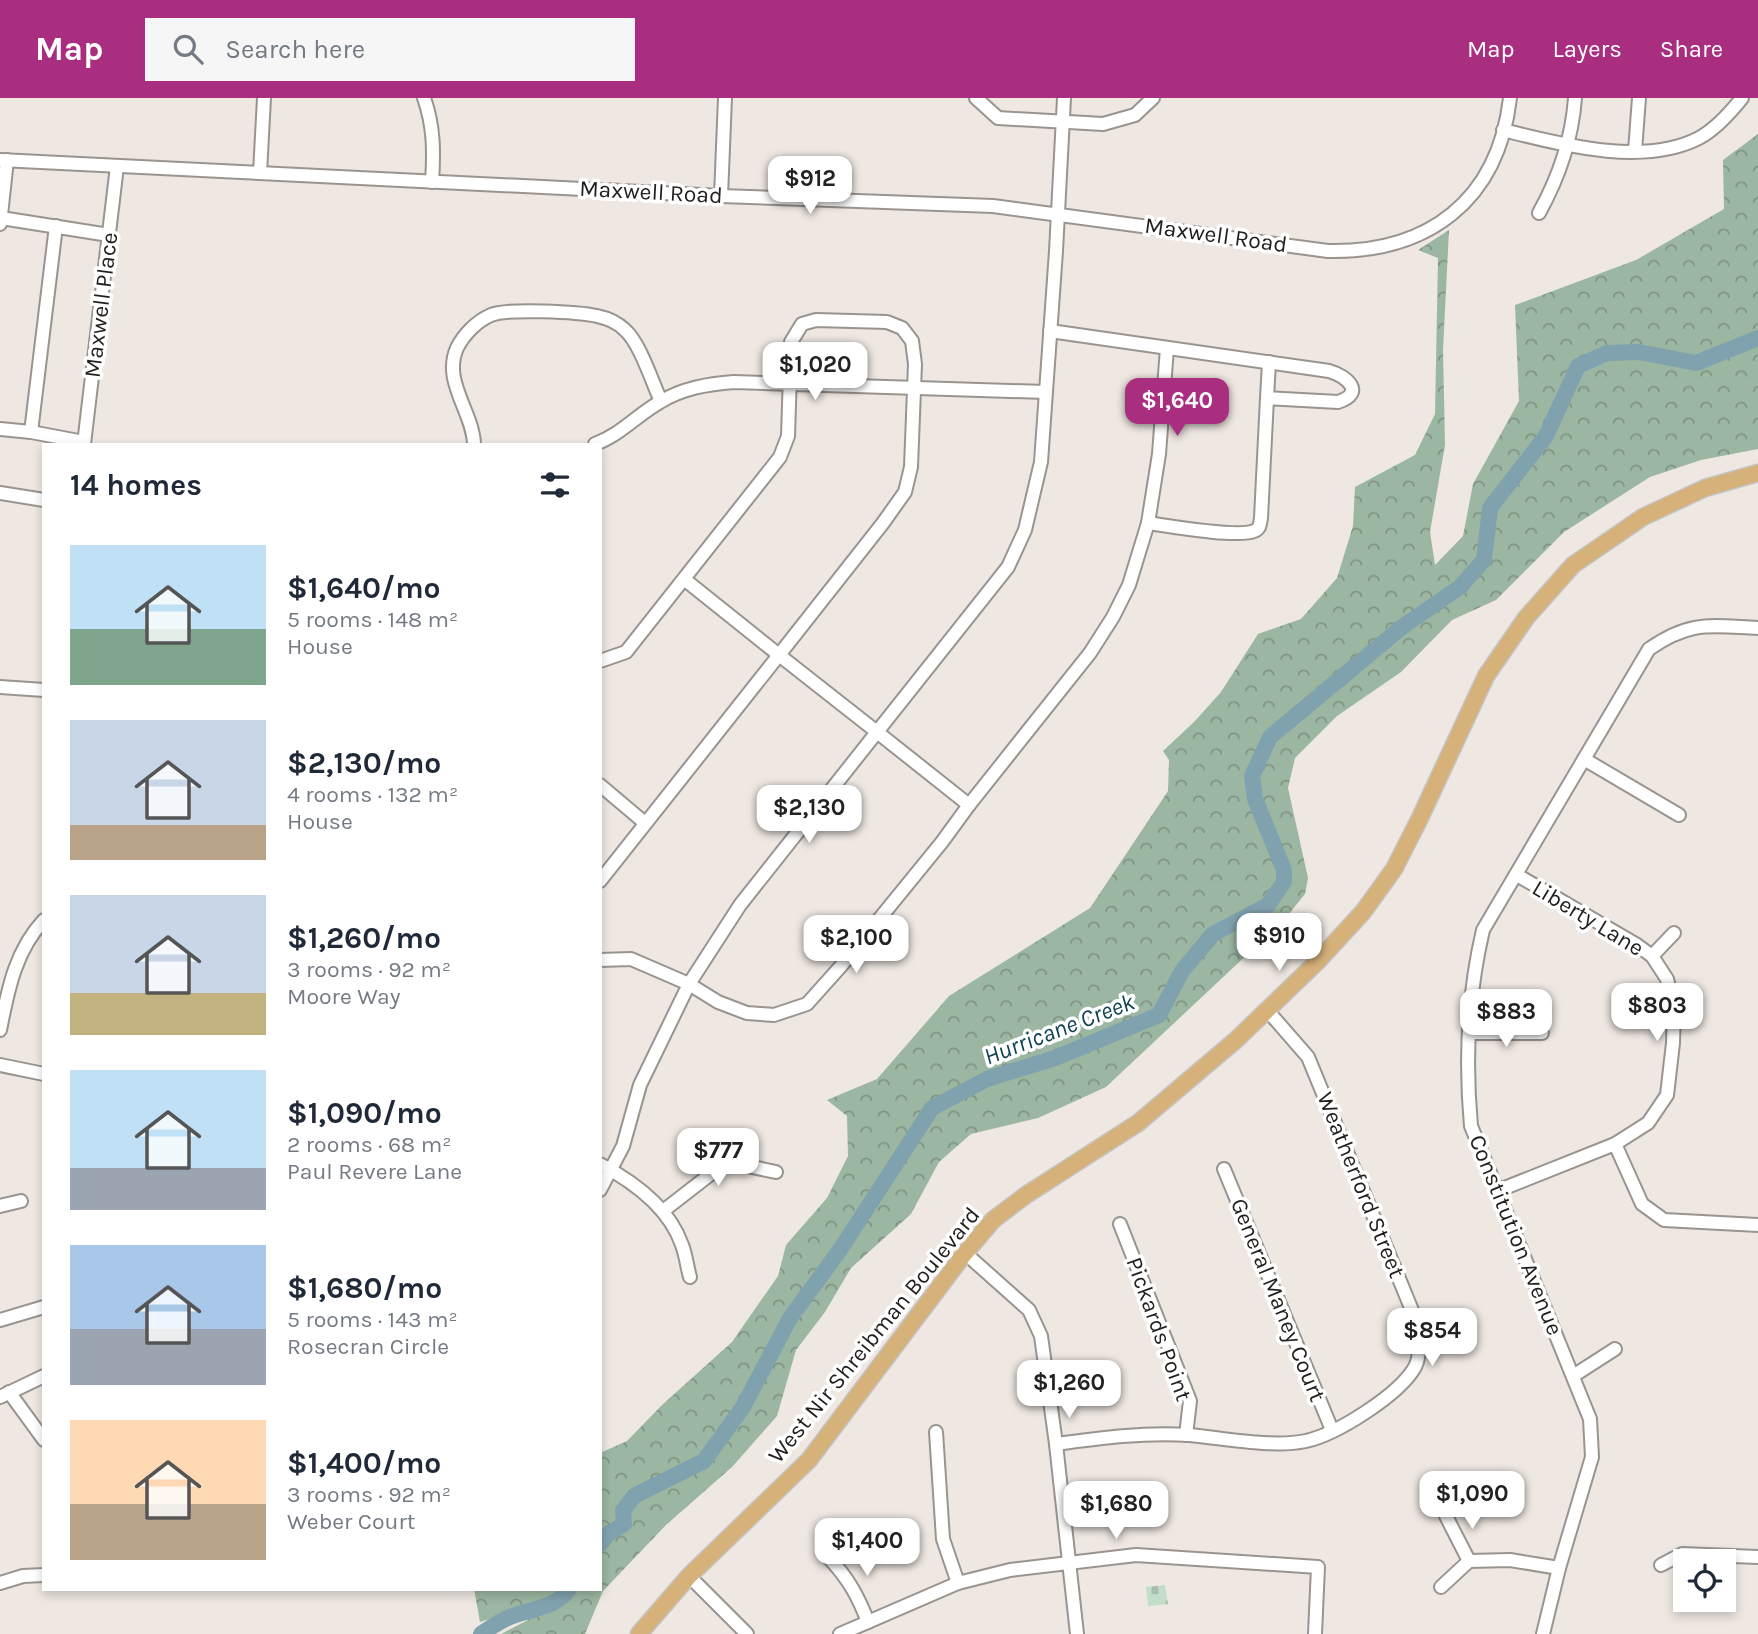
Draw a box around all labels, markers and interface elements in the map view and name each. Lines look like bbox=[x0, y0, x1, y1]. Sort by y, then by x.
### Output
search box bbox=[145, 18, 635, 81]
text: Map bbox=[35, 30, 103, 68]
icon: search bbox=[169, 30, 207, 68]
text: Search here bbox=[225, 34, 365, 65]
text: Map bbox=[1467, 35, 1515, 63]
text: Layers bbox=[1553, 35, 1622, 63]
text: Share bbox=[1660, 35, 1723, 63]
pin: $912 bbox=[769, 156, 851, 216]
text: $912 bbox=[784, 165, 836, 192]
street label: Maxwell Road bbox=[579, 175, 723, 209]
street label: Maxwell Road bbox=[1143, 212, 1289, 258]
street label: Maxwell Place bbox=[79, 231, 123, 379]
pin: $1,020 bbox=[758, 342, 872, 402]
text: $1,020 bbox=[779, 351, 851, 378]
pin: $1,640 bbox=[1120, 378, 1234, 438]
text: $1,640 bbox=[1141, 387, 1213, 414]
icon: filters bbox=[536, 466, 574, 504]
text: 14 homes bbox=[70, 467, 202, 503]
text: $1,640/mo bbox=[287, 570, 441, 606]
icon: home bbox=[126, 573, 210, 657]
text: 5 rooms · 148 m² bbox=[287, 606, 458, 633]
text: House bbox=[287, 633, 353, 660]
text: $2,130/mo bbox=[287, 745, 441, 781]
icon: home bbox=[126, 748, 210, 832]
text: 4 rooms · 132 m² bbox=[287, 781, 458, 808]
pin: $2,130 bbox=[752, 786, 866, 845]
text: $2,130 bbox=[773, 794, 845, 821]
text: House bbox=[287, 808, 353, 835]
street label: Liberty Lane bbox=[1527, 874, 1649, 962]
pin: $910 bbox=[1238, 914, 1320, 973]
pin: $2,100 bbox=[799, 916, 913, 975]
text: $1,260/mo bbox=[287, 920, 441, 956]
text: $910 bbox=[1253, 922, 1305, 949]
icon: home bbox=[126, 923, 210, 1007]
text: $2,100 bbox=[820, 924, 892, 951]
text: 3 rooms · 92 m² bbox=[287, 956, 451, 983]
text: Moore Way bbox=[287, 983, 400, 1010]
pin: $803 bbox=[1616, 984, 1698, 1043]
water label: Hurricane Creek bbox=[980, 987, 1139, 1071]
pin: $883 bbox=[1465, 990, 1547, 1049]
text: $803 bbox=[1627, 992, 1687, 1019]
text: $883 bbox=[1476, 998, 1536, 1025]
street label: Weatherford Street bbox=[1311, 1088, 1411, 1282]
text: $1,090/mo bbox=[287, 1095, 442, 1131]
icon: home bbox=[126, 1098, 210, 1182]
pin: $777 bbox=[677, 1128, 759, 1188]
text: 2 rooms · 68 m² bbox=[287, 1131, 451, 1158]
street label: Constitution Avenue bbox=[1463, 1131, 1569, 1339]
text: $777 bbox=[693, 1137, 743, 1164]
text: Paul Revere Lane bbox=[287, 1158, 462, 1185]
street label: General Maney Court bbox=[1225, 1194, 1331, 1406]
street label: West Nir Shreibman Boulevard bbox=[762, 1202, 986, 1468]
street label: Pickards Point bbox=[1120, 1253, 1198, 1405]
text: $1,680/mo bbox=[287, 1270, 442, 1306]
icon: home bbox=[126, 1273, 210, 1357]
text: 5 rooms · 143 m² bbox=[287, 1306, 458, 1333]
pin: $854 bbox=[1391, 1308, 1473, 1368]
text: $854 bbox=[1403, 1317, 1461, 1344]
text: Rosecran Circle bbox=[287, 1333, 449, 1360]
pin: $1,260 bbox=[1012, 1360, 1126, 1420]
text: $1,260 bbox=[1033, 1369, 1105, 1396]
text: $1,400/mo bbox=[287, 1445, 441, 1481]
icon: home bbox=[126, 1448, 210, 1532]
pin: $1,090 bbox=[1415, 1472, 1529, 1531]
text: $1,090 bbox=[1436, 1480, 1509, 1507]
text: 3 rooms · 92 m² bbox=[287, 1481, 451, 1508]
pin: $1,680 bbox=[1059, 1482, 1173, 1541]
text: $1,680 bbox=[1079, 1490, 1153, 1517]
text: Weber Court bbox=[287, 1508, 415, 1535]
pin: $1,400 bbox=[810, 1518, 924, 1578]
text: $1,400 bbox=[831, 1527, 903, 1554]
map controls bbox=[1673, 1549, 1736, 1612]
button: locate bbox=[1673, 1549, 1736, 1612]

